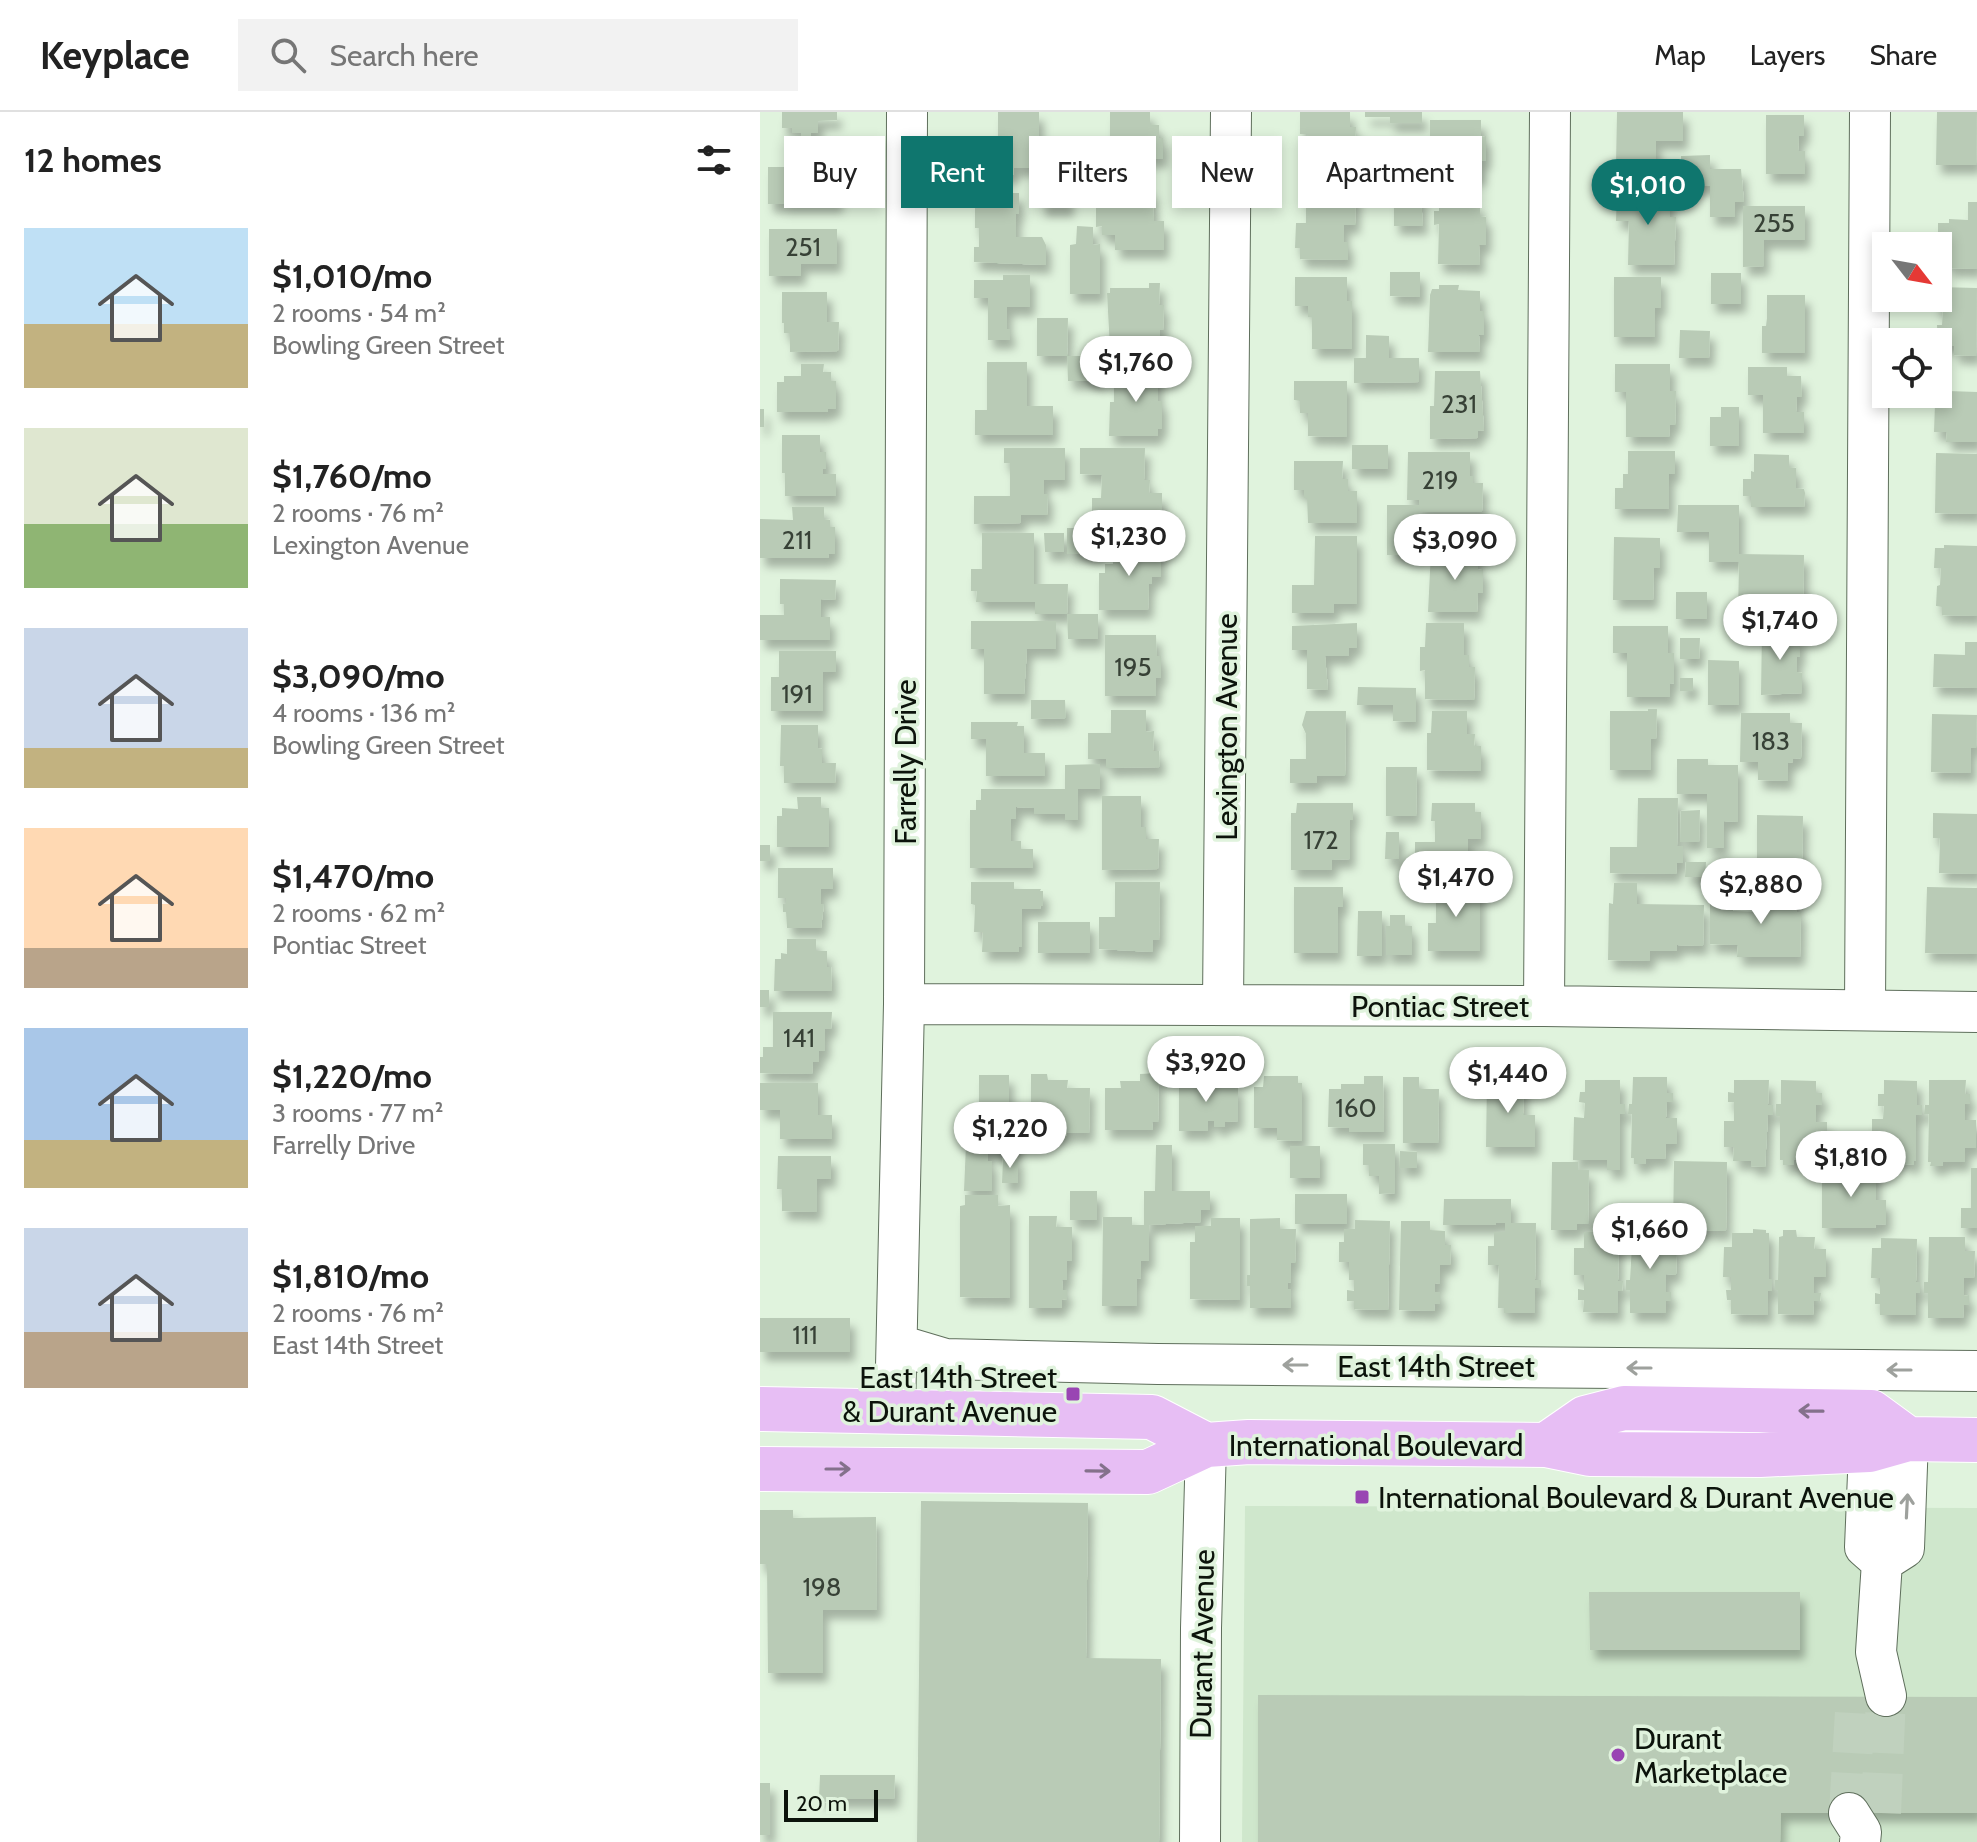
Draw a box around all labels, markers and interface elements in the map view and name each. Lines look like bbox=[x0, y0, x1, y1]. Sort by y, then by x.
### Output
search box bbox=[238, 19, 798, 91]
text: Keyplace bbox=[40, 32, 190, 79]
icon: search bbox=[266, 33, 310, 77]
text: Search here bbox=[330, 37, 479, 74]
text: Map bbox=[1654, 38, 1706, 72]
text: Layers bbox=[1750, 38, 1825, 72]
text: Share bbox=[1869, 38, 1937, 72]
chip: Buy bbox=[784, 136, 885, 208]
chip: Rent bbox=[901, 136, 1013, 208]
chip: Filters bbox=[1029, 136, 1156, 208]
chip: New bbox=[1172, 136, 1282, 208]
chip: Apartment bbox=[1298, 136, 1482, 208]
icon: filters bbox=[692, 138, 736, 182]
text: 12 homes bbox=[24, 139, 162, 181]
pin: $1,010 bbox=[1583, 159, 1713, 227]
text: $1,010 bbox=[1610, 169, 1686, 201]
house number: 255 bbox=[1753, 207, 1795, 239]
house number: 251 bbox=[785, 231, 821, 263]
north arrow bbox=[1872, 232, 1952, 312]
map controls bbox=[1872, 232, 1952, 408]
text: $1,010/mo bbox=[272, 255, 432, 297]
icon: home bbox=[88, 260, 184, 356]
text: 2 rooms · 54 m² bbox=[272, 297, 446, 329]
button: locate bbox=[1872, 328, 1952, 408]
text: Bowling Green Street bbox=[272, 329, 505, 361]
pin: $1,760 bbox=[1071, 336, 1201, 404]
text: $1,760 bbox=[1098, 346, 1174, 378]
house number: 231 bbox=[1441, 388, 1477, 420]
text: $1,760/mo bbox=[272, 455, 432, 497]
icon: home bbox=[88, 460, 184, 556]
house number: 219 bbox=[1422, 464, 1458, 496]
text: 2 rooms · 76 m² bbox=[272, 497, 444, 529]
pin: $1,230 bbox=[1064, 510, 1194, 578]
pin: $3,090 bbox=[1390, 514, 1520, 582]
text: $1,230 bbox=[1091, 520, 1167, 552]
house number: 211 bbox=[782, 524, 812, 556]
text: $3,090 bbox=[1412, 524, 1498, 556]
text: Lexington Avenue bbox=[272, 529, 469, 561]
pin: $1,740 bbox=[1715, 594, 1845, 662]
text: $1,740 bbox=[1741, 604, 1819, 636]
street label: Lexington Avenue bbox=[1208, 613, 1245, 841]
house number: 195 bbox=[1114, 651, 1152, 683]
text: $3,090/mo bbox=[272, 655, 445, 697]
icon: home bbox=[88, 660, 184, 756]
house number: 191 bbox=[781, 678, 813, 710]
street label: Farrelly Drive bbox=[887, 679, 924, 845]
text: 4 rooms · 136 m² bbox=[272, 697, 455, 729]
house number: 183 bbox=[1752, 725, 1790, 757]
text: Bowling Green Street bbox=[272, 729, 505, 761]
house number: 172 bbox=[1303, 824, 1339, 856]
pin: $1,470 bbox=[1391, 851, 1521, 919]
text: $1,470/mo bbox=[272, 855, 434, 897]
pin: $2,880 bbox=[1696, 858, 1826, 926]
icon: home bbox=[88, 860, 184, 956]
text: $1,470 bbox=[1417, 861, 1495, 893]
text: $2,880 bbox=[1719, 868, 1803, 900]
text: 2 rooms · 62 m² bbox=[272, 897, 445, 929]
text: Pontiac Street bbox=[272, 929, 426, 961]
street label: Pontiac Street bbox=[1351, 988, 1529, 1025]
house number: 141 bbox=[783, 1022, 815, 1054]
pin: $3,920 bbox=[1141, 1036, 1271, 1104]
text: $3,920 bbox=[1165, 1046, 1247, 1078]
pin: $1,440 bbox=[1443, 1047, 1573, 1115]
text: $1,220/mo bbox=[272, 1055, 432, 1097]
text: $1,440 bbox=[1467, 1057, 1549, 1089]
icon: home bbox=[88, 1060, 184, 1156]
house number: 160 bbox=[1335, 1092, 1377, 1124]
text: 3 rooms · 77 m² bbox=[272, 1097, 443, 1129]
pin: $1,220 bbox=[945, 1102, 1075, 1170]
text: $1,220 bbox=[972, 1112, 1048, 1144]
text: Farrelly Drive bbox=[272, 1129, 415, 1161]
pin: $1,810 bbox=[1786, 1131, 1916, 1199]
text: $1,810 bbox=[1814, 1141, 1888, 1173]
pin: $1,660 bbox=[1585, 1203, 1715, 1271]
text: $1,660 bbox=[1611, 1213, 1689, 1245]
text: $1,810/mo bbox=[272, 1255, 429, 1297]
icon: home bbox=[88, 1260, 184, 1356]
text: 2 rooms · 76 m² bbox=[272, 1297, 444, 1329]
house number: 111 bbox=[792, 1319, 818, 1351]
text: East 14th Street bbox=[272, 1329, 443, 1361]
street label: East 14th Street bbox=[1337, 1348, 1535, 1385]
one-way arrow bbox=[1282, 1357, 1309, 1373]
place label: East 14th Street & Durant Avenue bbox=[842, 1359, 1057, 1430]
one-way arrow bbox=[1626, 1360, 1653, 1376]
one-way arrow bbox=[1886, 1362, 1913, 1378]
marker: East 14th Street & Durant Avenue bbox=[1064, 1385, 1082, 1403]
one-way arrow bbox=[1798, 1403, 1825, 1419]
street label: International Boulevard bbox=[1229, 1427, 1523, 1464]
one-way arrow bbox=[824, 1462, 851, 1477]
one-way arrow bbox=[1084, 1464, 1111, 1479]
place label: International Boulevard & Durant Avenue bbox=[1378, 1479, 1894, 1516]
marker: International Boulevard & Durant Avenue bbox=[1353, 1488, 1371, 1506]
one-way arrow bbox=[1899, 1493, 1914, 1520]
street label: Durant Avenue bbox=[1182, 1549, 1222, 1739]
house number: 198 bbox=[802, 1571, 842, 1603]
place label: Durant Marketplace bbox=[1634, 1720, 1787, 1791]
marker: Durant Marketplace bbox=[1609, 1746, 1627, 1764]
scale bar bbox=[784, 1786, 878, 1822]
text: 20 m bbox=[796, 1790, 847, 1817]

